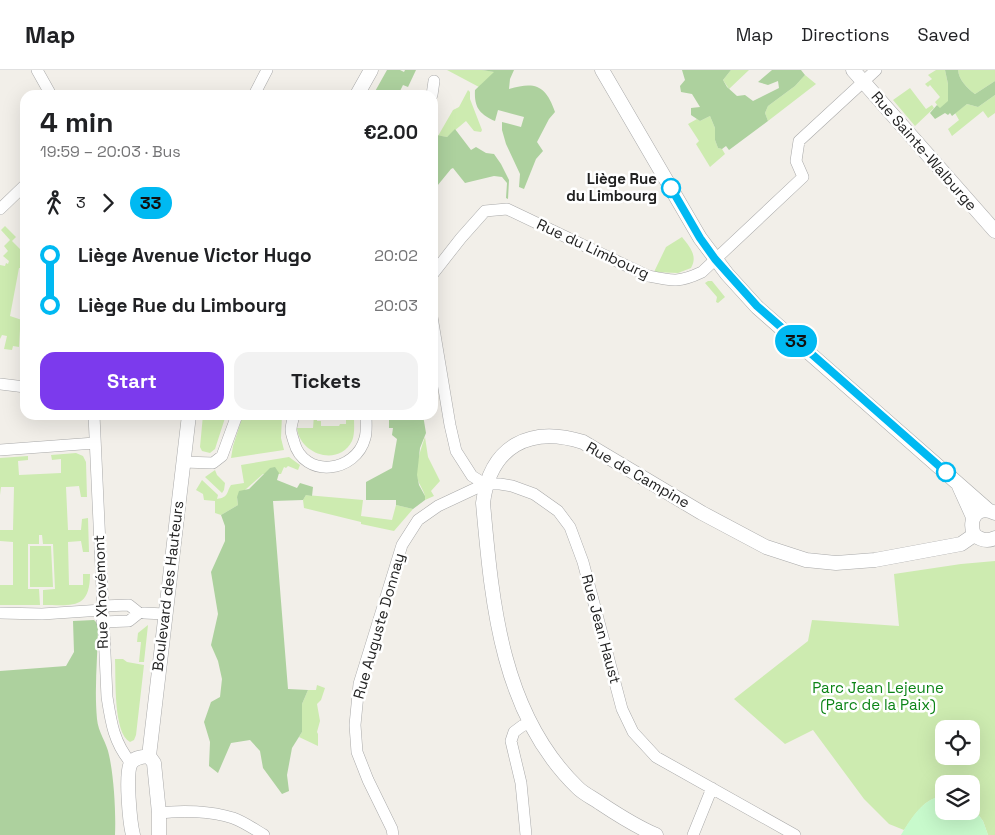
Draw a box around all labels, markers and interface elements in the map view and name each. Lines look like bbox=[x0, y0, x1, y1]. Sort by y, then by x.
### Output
text: Map bbox=[25, 19, 75, 50]
text: Map bbox=[736, 23, 773, 46]
text: Directions bbox=[801, 23, 890, 46]
text: Saved bbox=[918, 23, 970, 46]
street label: Rue Sainte-Walburge bbox=[867, 87, 981, 214]
text: 4 min bbox=[40, 104, 114, 140]
text: €2.00 bbox=[364, 120, 418, 145]
text: 19:59 – 20:03 · Bus bbox=[40, 141, 181, 162]
place label: Liège Rue du Limbourg bbox=[566, 169, 657, 205]
marker: Liège Rue du Limbourg bbox=[661, 178, 681, 198]
icon: walk bbox=[40, 189, 68, 217]
icon: forward bbox=[94, 189, 122, 217]
text: 33 bbox=[140, 191, 162, 214]
text: 3 bbox=[76, 192, 86, 213]
street label: Rue du Limbourg bbox=[534, 214, 652, 283]
text: Liège Avenue Victor Hugo bbox=[78, 243, 312, 268]
text: 20:02 bbox=[374, 245, 418, 266]
text: Liège Rue du Limbourg bbox=[78, 293, 287, 318]
text: 20:03 bbox=[374, 295, 418, 316]
line badge: 33 bbox=[774, 325, 818, 357]
text: 33 bbox=[785, 329, 807, 352]
button: Start bbox=[40, 352, 224, 410]
button: Tickets bbox=[234, 352, 418, 410]
street label: Rue de Campine bbox=[583, 437, 693, 512]
unlabelled marker bbox=[936, 462, 956, 482]
street label: Boulevard des Hauteurs bbox=[148, 499, 187, 672]
street label: Rue Xhovémont bbox=[89, 535, 112, 649]
street label: Rue Auguste Donnay bbox=[349, 551, 408, 701]
street label: Rue Jean Haust bbox=[578, 572, 625, 686]
park label: Parc Jean Lejeune (Parc de la Paix) bbox=[812, 678, 944, 715]
map controls bbox=[935, 720, 980, 820]
button: locate bbox=[935, 720, 980, 765]
button: layers bbox=[935, 775, 980, 820]

